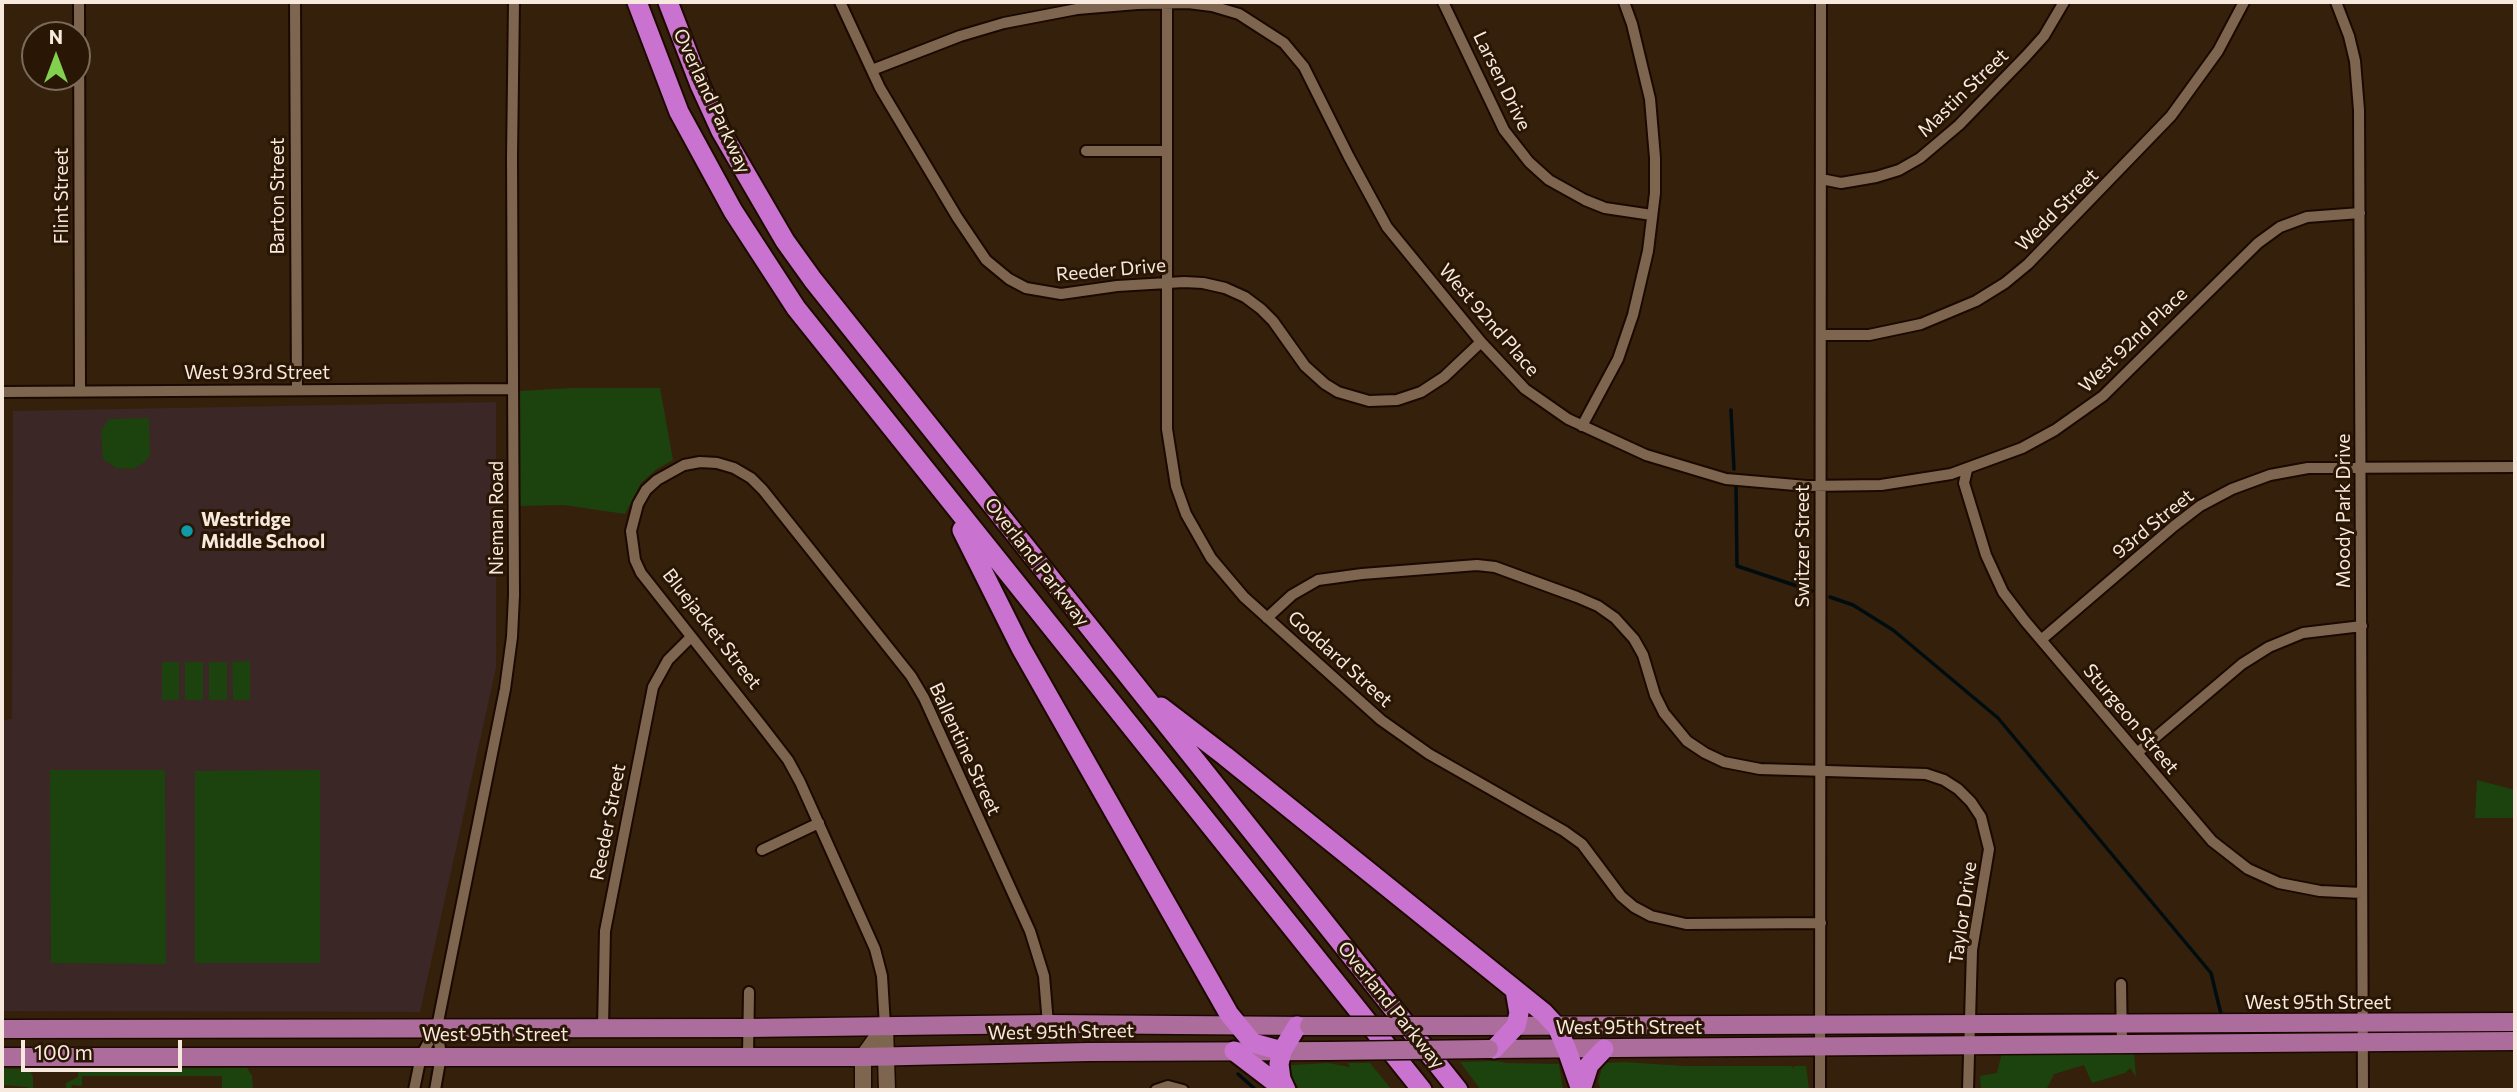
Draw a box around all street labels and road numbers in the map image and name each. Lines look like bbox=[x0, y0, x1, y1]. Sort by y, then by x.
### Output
street label: Overland Parkway bbox=[668, 25, 756, 177]
street label: Larsen Drive bbox=[1468, 28, 1536, 134]
street label: Mastin Street bbox=[1913, 44, 2013, 142]
street label: Barton Street bbox=[267, 137, 289, 255]
street label: Flint Street bbox=[51, 148, 73, 244]
street label: Wedd Street bbox=[2011, 164, 2103, 256]
street label: Reeder Drive bbox=[1055, 254, 1167, 286]
street label: West 92nd Place bbox=[1434, 259, 1544, 381]
street label: West 92nd Place bbox=[2074, 283, 2192, 397]
street label: West 93rd Street bbox=[184, 362, 330, 384]
street label: Moody Park Drive bbox=[2333, 434, 2355, 588]
street label: Nieman Road bbox=[486, 461, 508, 575]
street label: 93rd Street bbox=[2108, 484, 2198, 564]
street label: Switzer Street bbox=[1792, 485, 1814, 607]
street label: Overland Parkway bbox=[980, 493, 1094, 631]
street label: Bluejacket Street bbox=[658, 564, 766, 694]
street label: Goddard Street bbox=[1283, 606, 1397, 712]
street label: Sturgeon Street bbox=[2078, 659, 2184, 779]
street label: Ballentine Street bbox=[924, 679, 1006, 819]
street label: Reeder Street bbox=[586, 762, 630, 882]
street label: Taylor Drive bbox=[1945, 860, 1981, 966]
street label: Overland Parkway bbox=[1333, 937, 1449, 1073]
street label: West 95th Street bbox=[2245, 992, 2391, 1014]
street label: West 95th Street bbox=[1556, 1017, 1702, 1039]
street label: West 95th Street bbox=[988, 1019, 1134, 1045]
street label: West 95th Street bbox=[422, 1024, 568, 1046]

